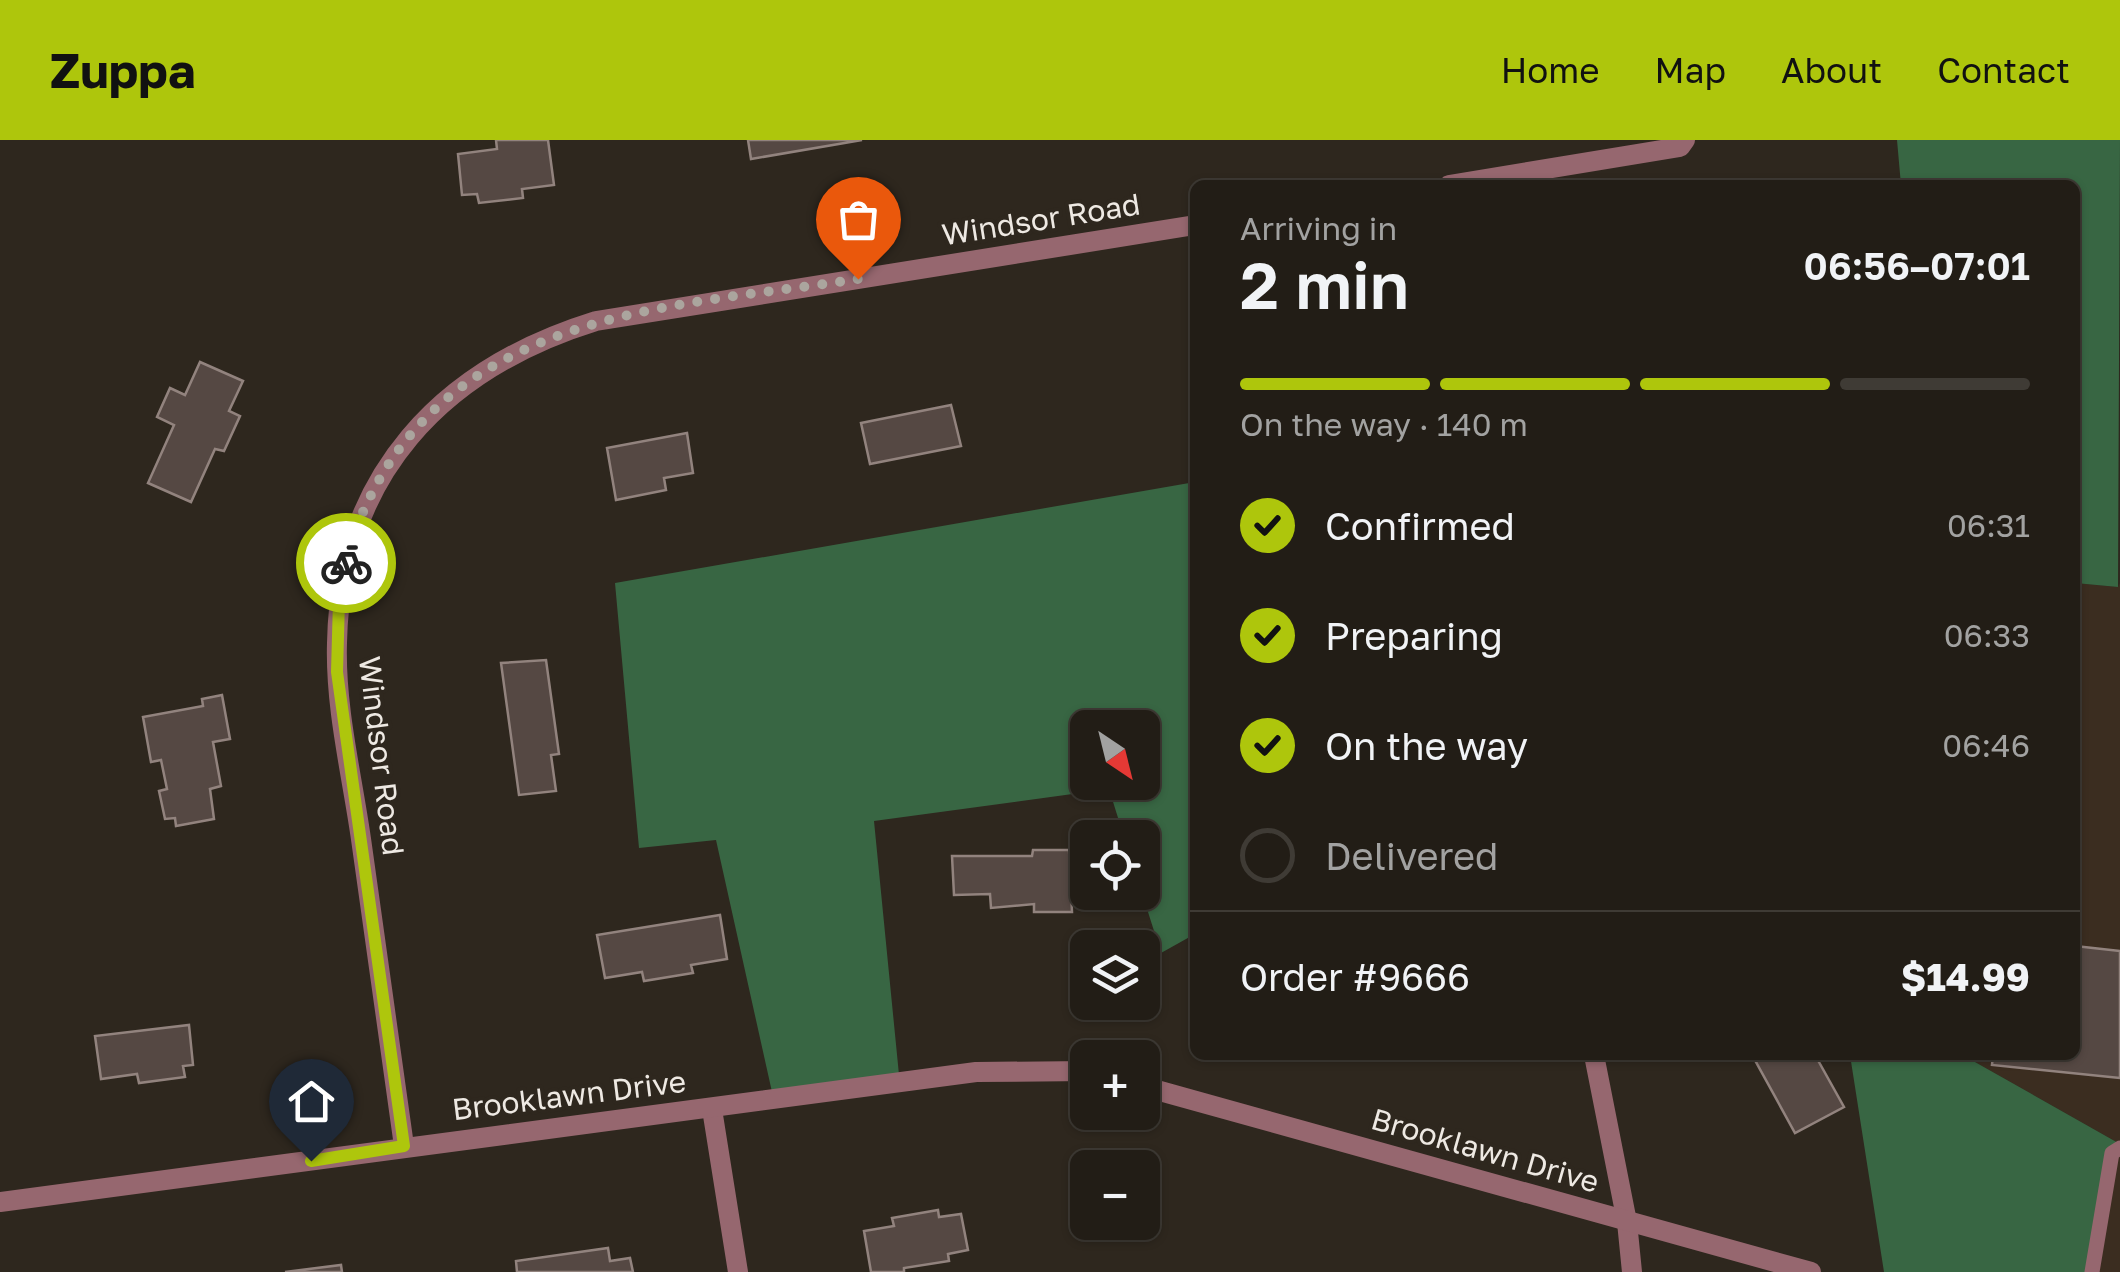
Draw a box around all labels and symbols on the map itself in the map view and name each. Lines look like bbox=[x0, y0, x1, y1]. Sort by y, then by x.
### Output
pin bbox=[816, 177, 901, 280]
street label: Windsor Road bbox=[939, 186, 1143, 252]
courier bbox=[296, 513, 396, 613]
street label: Windsor Road bbox=[352, 654, 412, 857]
north arrow bbox=[1070, 710, 1160, 800]
pin bbox=[269, 1059, 354, 1162]
street label: Brooklawn Drive bbox=[450, 1063, 688, 1127]
street label: Brooklawn Drive bbox=[1367, 1100, 1603, 1200]

